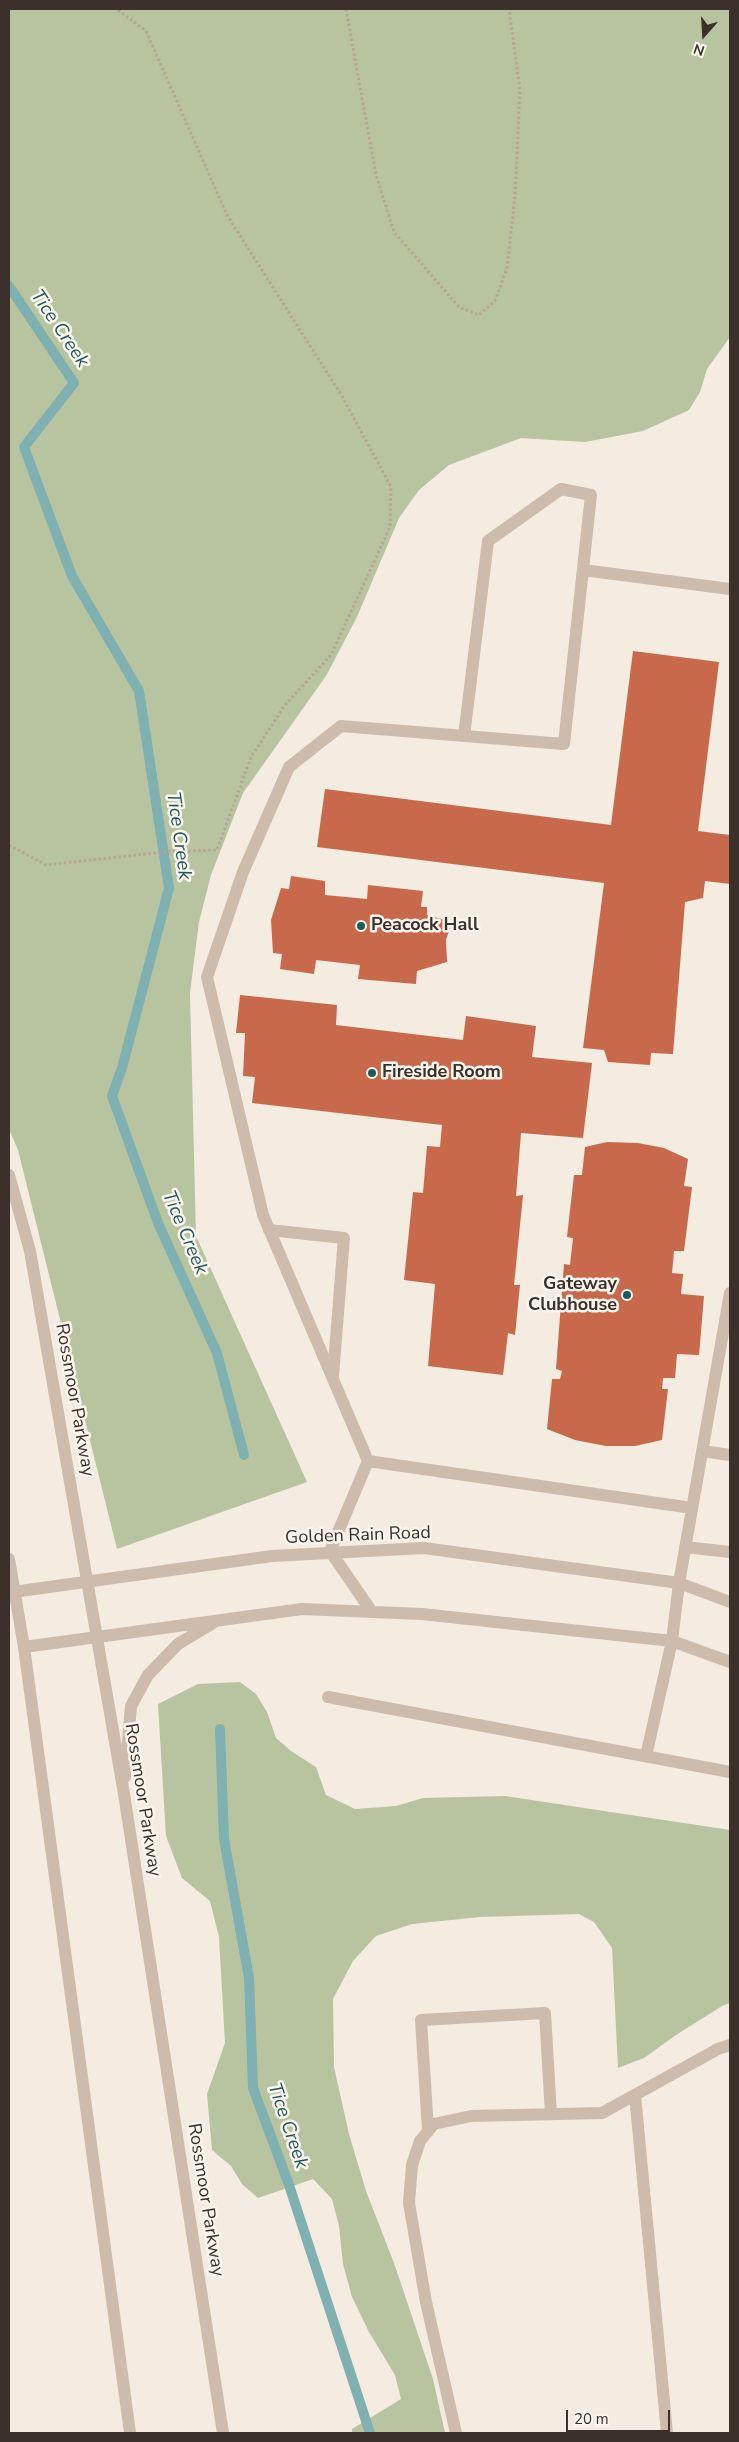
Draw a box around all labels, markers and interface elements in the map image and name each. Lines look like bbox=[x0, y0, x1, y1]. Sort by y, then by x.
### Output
north arrow bbox=[679, 10, 729, 60]
text: N bbox=[691, 39, 707, 60]
water label: Tice Creek bbox=[25, 286, 93, 372]
water label: Tice Creek bbox=[161, 791, 195, 881]
place label: Peacock Hall bbox=[371, 915, 479, 937]
marker: Peacock Hall bbox=[355, 920, 367, 932]
place label: Fireside Room bbox=[382, 1062, 501, 1084]
marker: Fireside Room bbox=[366, 1067, 378, 1079]
water label: Tice Creek bbox=[156, 1188, 212, 1278]
place label: Gateway Clubhouse bbox=[528, 1274, 617, 1316]
marker: Gateway Clubhouse bbox=[621, 1289, 633, 1301]
street label: Rossmoor Parkway bbox=[50, 1322, 98, 1478]
street label: Golden Rain Road bbox=[285, 1523, 431, 1549]
street label: Rossmoor Parkway bbox=[119, 1722, 165, 1878]
water label: Tice Creek bbox=[262, 2080, 312, 2172]
street label: Rossmoor Parkway bbox=[182, 2122, 228, 2278]
scale bar bbox=[569, 2400, 673, 2432]
text: 20 m bbox=[574, 2409, 609, 2429]

